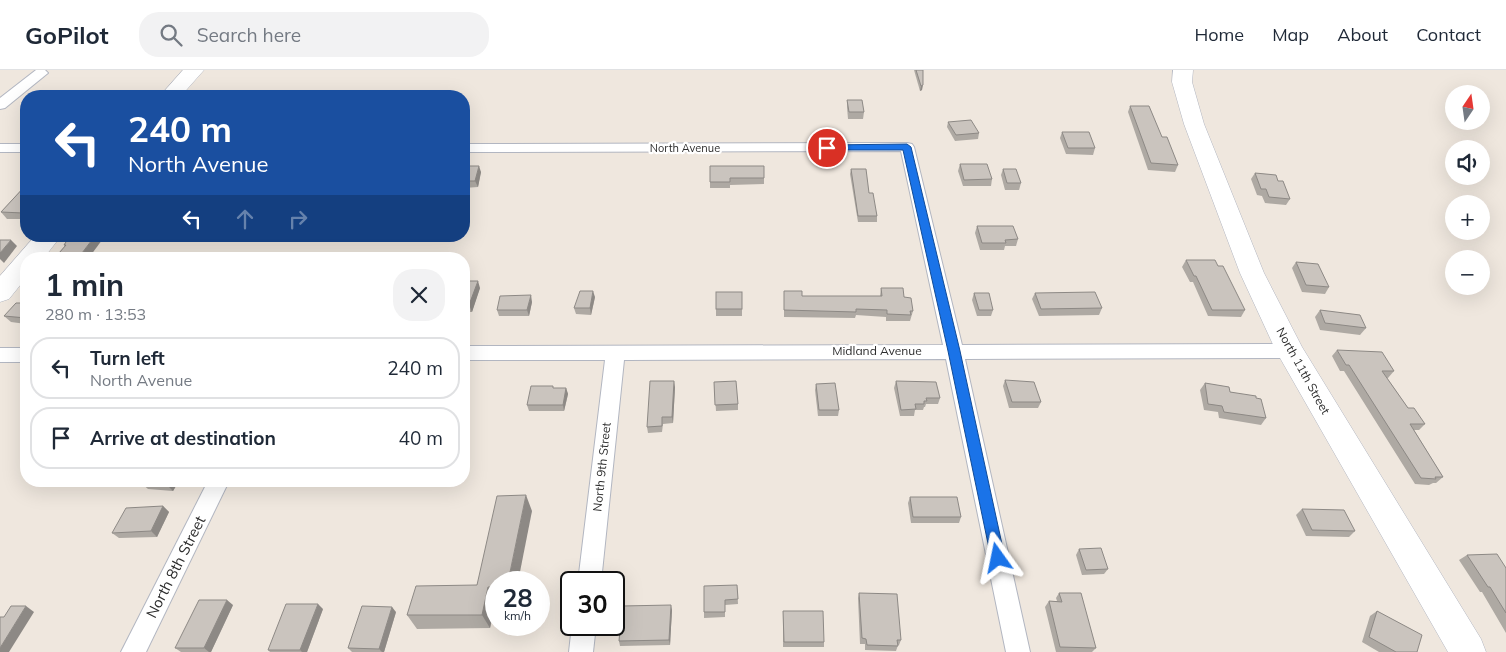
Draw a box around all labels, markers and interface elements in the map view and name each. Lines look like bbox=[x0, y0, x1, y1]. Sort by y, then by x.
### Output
search box bbox=[139, 12, 489, 57]
text: GoPilot bbox=[25, 20, 109, 50]
icon: search bbox=[157, 21, 185, 49]
text: Search here bbox=[197, 23, 301, 47]
text: Home bbox=[1194, 23, 1244, 46]
text: Map bbox=[1272, 23, 1309, 46]
text: About bbox=[1337, 23, 1388, 46]
text: Contact bbox=[1416, 23, 1481, 46]
north arrow bbox=[1445, 85, 1490, 130]
map controls bbox=[1445, 85, 1490, 295]
text: 240 m bbox=[128, 107, 232, 151]
icon: left bbox=[45, 110, 110, 175]
pin bbox=[806, 127, 848, 169]
icon: arrive bbox=[813, 134, 841, 162]
button: sound bbox=[1445, 140, 1490, 185]
street label: North Avenue bbox=[650, 141, 720, 155]
text: North Avenue bbox=[128, 150, 269, 178]
button: + bbox=[1445, 195, 1490, 240]
icon: left bbox=[178, 205, 206, 233]
icon: ahead bbox=[231, 205, 259, 233]
icon: right bbox=[284, 205, 312, 233]
button: − bbox=[1445, 250, 1490, 295]
text: 1 min bbox=[45, 266, 124, 304]
button: close bbox=[393, 269, 445, 321]
text: 280 m · 13:53 bbox=[45, 304, 146, 324]
street label: North 11th Street bbox=[1273, 325, 1333, 417]
street label: Midland Avenue bbox=[832, 343, 922, 358]
text: Turn left bbox=[90, 346, 165, 370]
icon: left bbox=[47, 354, 75, 382]
text: 240 m bbox=[387, 356, 443, 380]
text: North Avenue bbox=[90, 370, 192, 390]
street label: North 9th Street bbox=[589, 422, 614, 512]
icon: arrive bbox=[47, 424, 75, 452]
text: Arrive at destination bbox=[90, 426, 276, 450]
text: 40 m bbox=[399, 426, 443, 450]
street label: North 8th Street bbox=[142, 513, 209, 621]
position arrow bbox=[971, 531, 1023, 583]
speed limit sign: 30 bbox=[560, 571, 625, 636]
text: 28 bbox=[502, 582, 533, 613]
text: km/h bbox=[504, 608, 531, 623]

